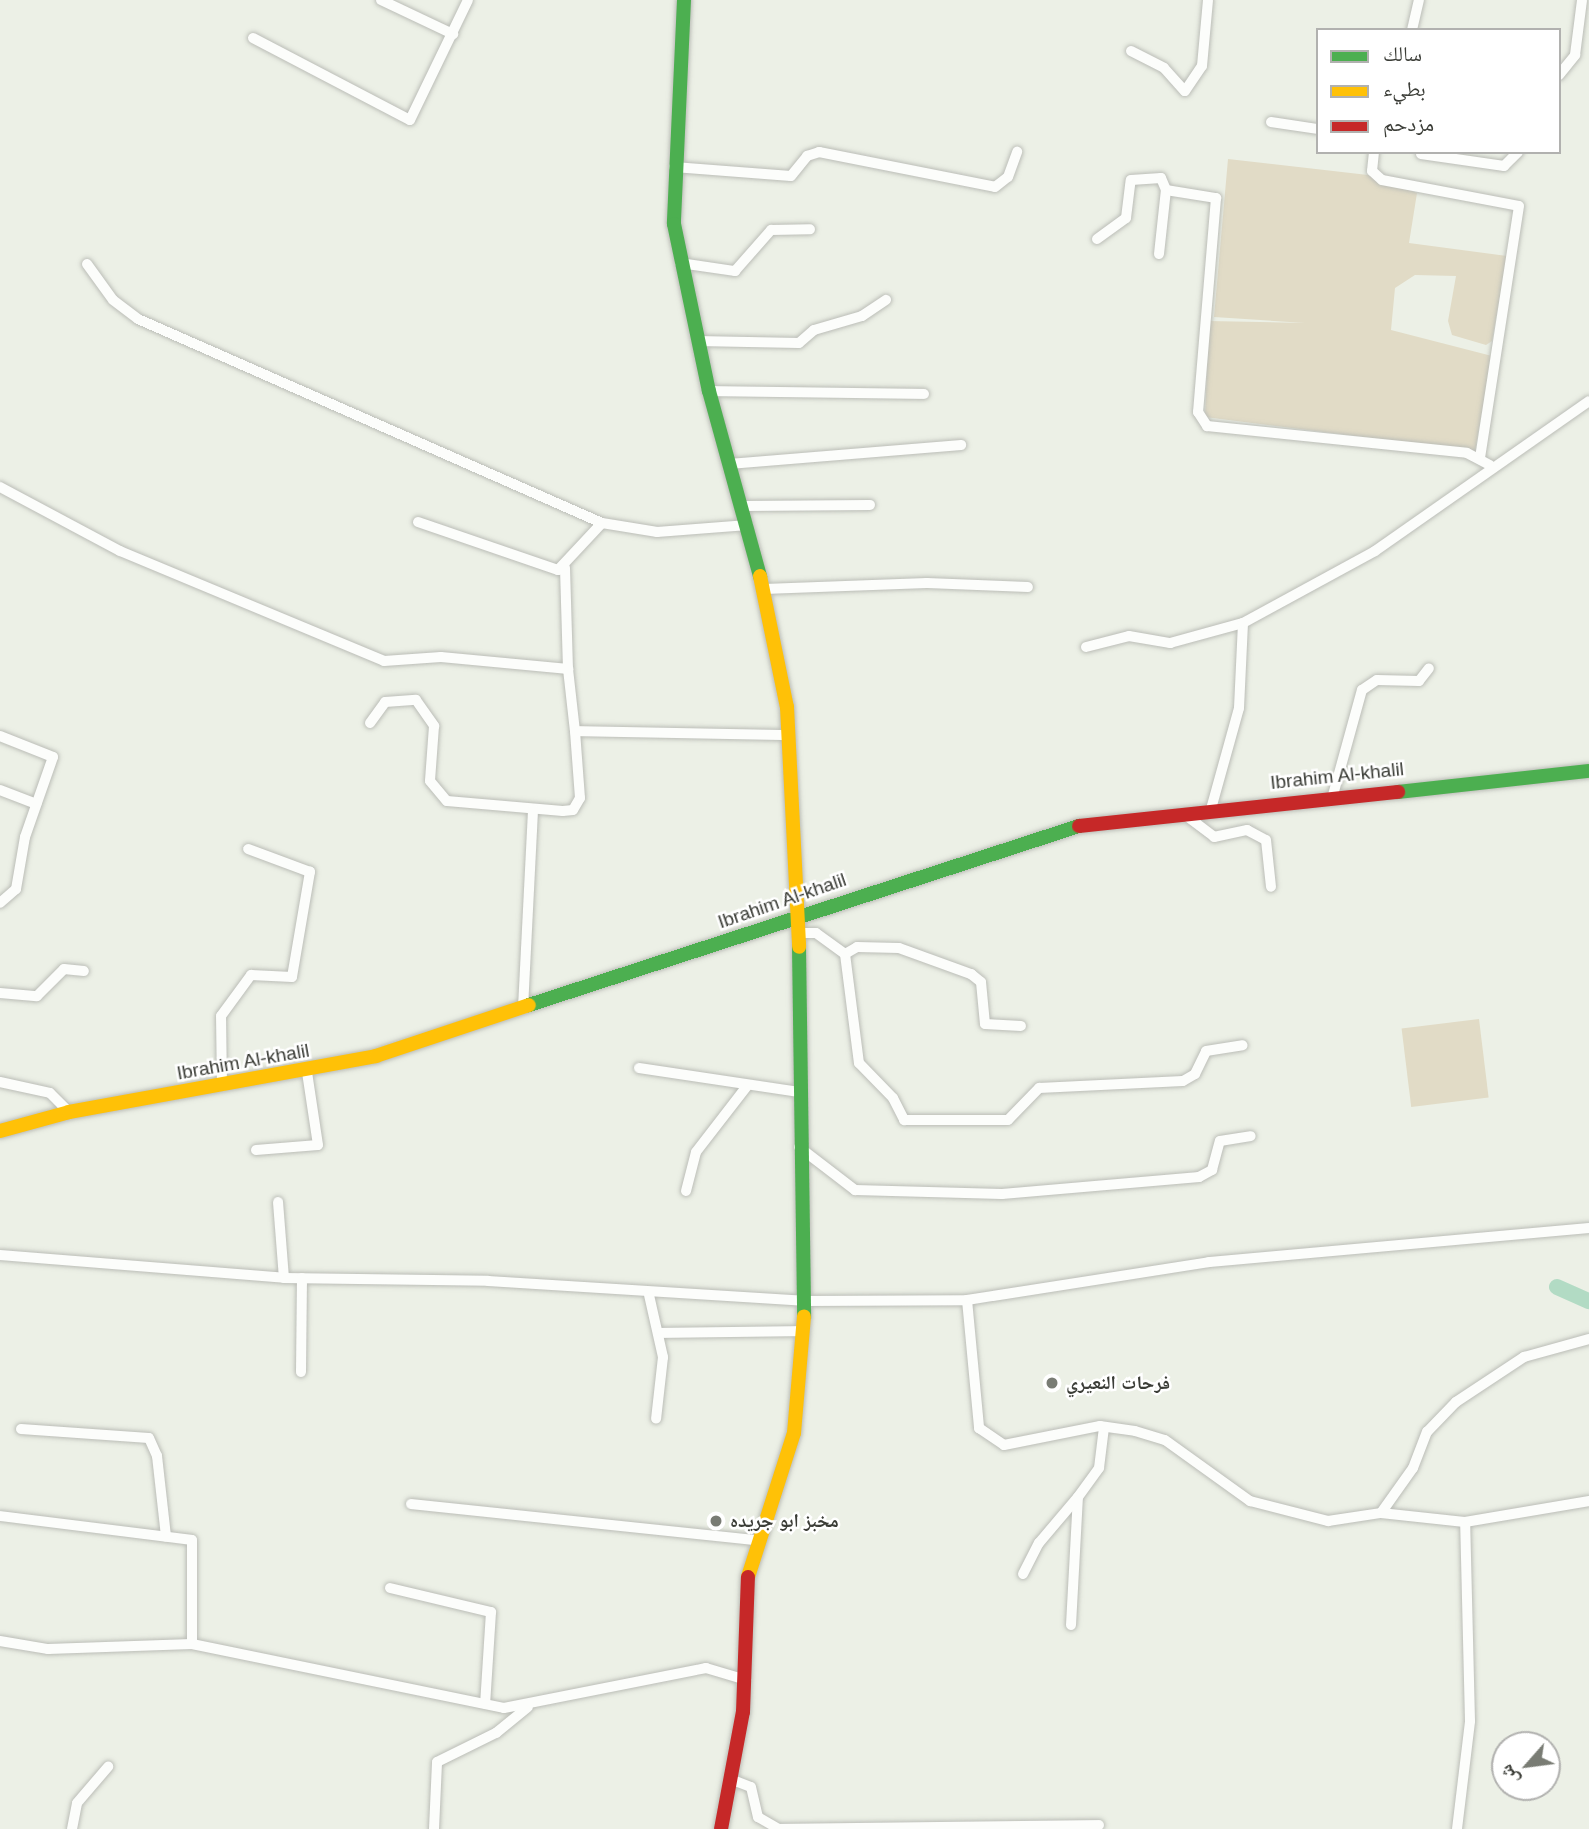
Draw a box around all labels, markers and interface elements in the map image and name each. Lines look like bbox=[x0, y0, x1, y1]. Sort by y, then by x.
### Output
legend bbox=[1316, 28, 1561, 154]
text: سالك bbox=[1383, 42, 1422, 65]
text: بطيء bbox=[1383, 77, 1426, 100]
text: مزدحم bbox=[1383, 112, 1434, 135]
street label: Ibrahim Al-khalil bbox=[1269, 758, 1405, 794]
street label: Ibrahim Al-khalil bbox=[714, 868, 850, 934]
street label: Ibrahim Al-khalil bbox=[174, 1039, 312, 1085]
place label: فرحات النعيري bbox=[1066, 1372, 1170, 1394]
marker: فرحات النعيري bbox=[1044, 1375, 1060, 1391]
place label: مخبز ابو جريده bbox=[730, 1510, 839, 1532]
marker: مخبز ابو جريده bbox=[708, 1513, 724, 1529]
north arrow bbox=[1491, 1731, 1561, 1801]
text: ش bbox=[1495, 1761, 1523, 1789]

